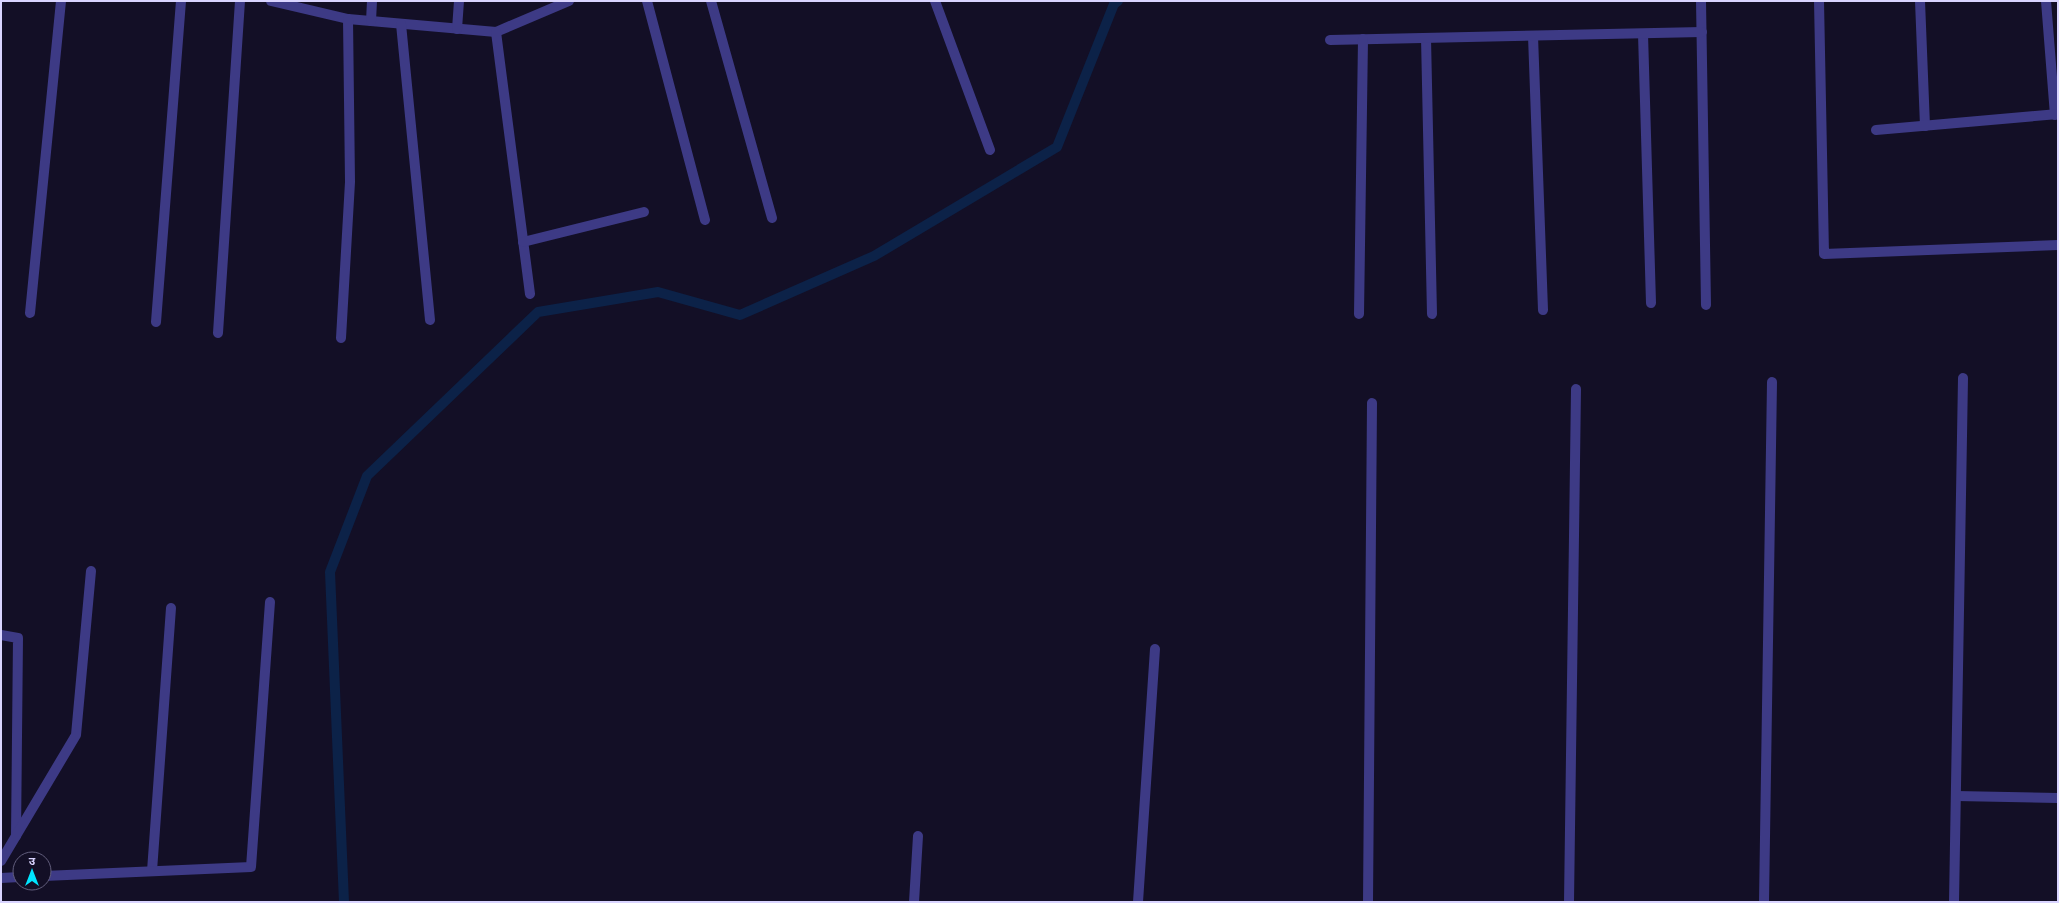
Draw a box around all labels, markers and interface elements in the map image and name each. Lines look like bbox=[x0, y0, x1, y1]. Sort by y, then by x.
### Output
north arrow bbox=[12, 851, 52, 891]
text: उ bbox=[29, 854, 36, 868]

